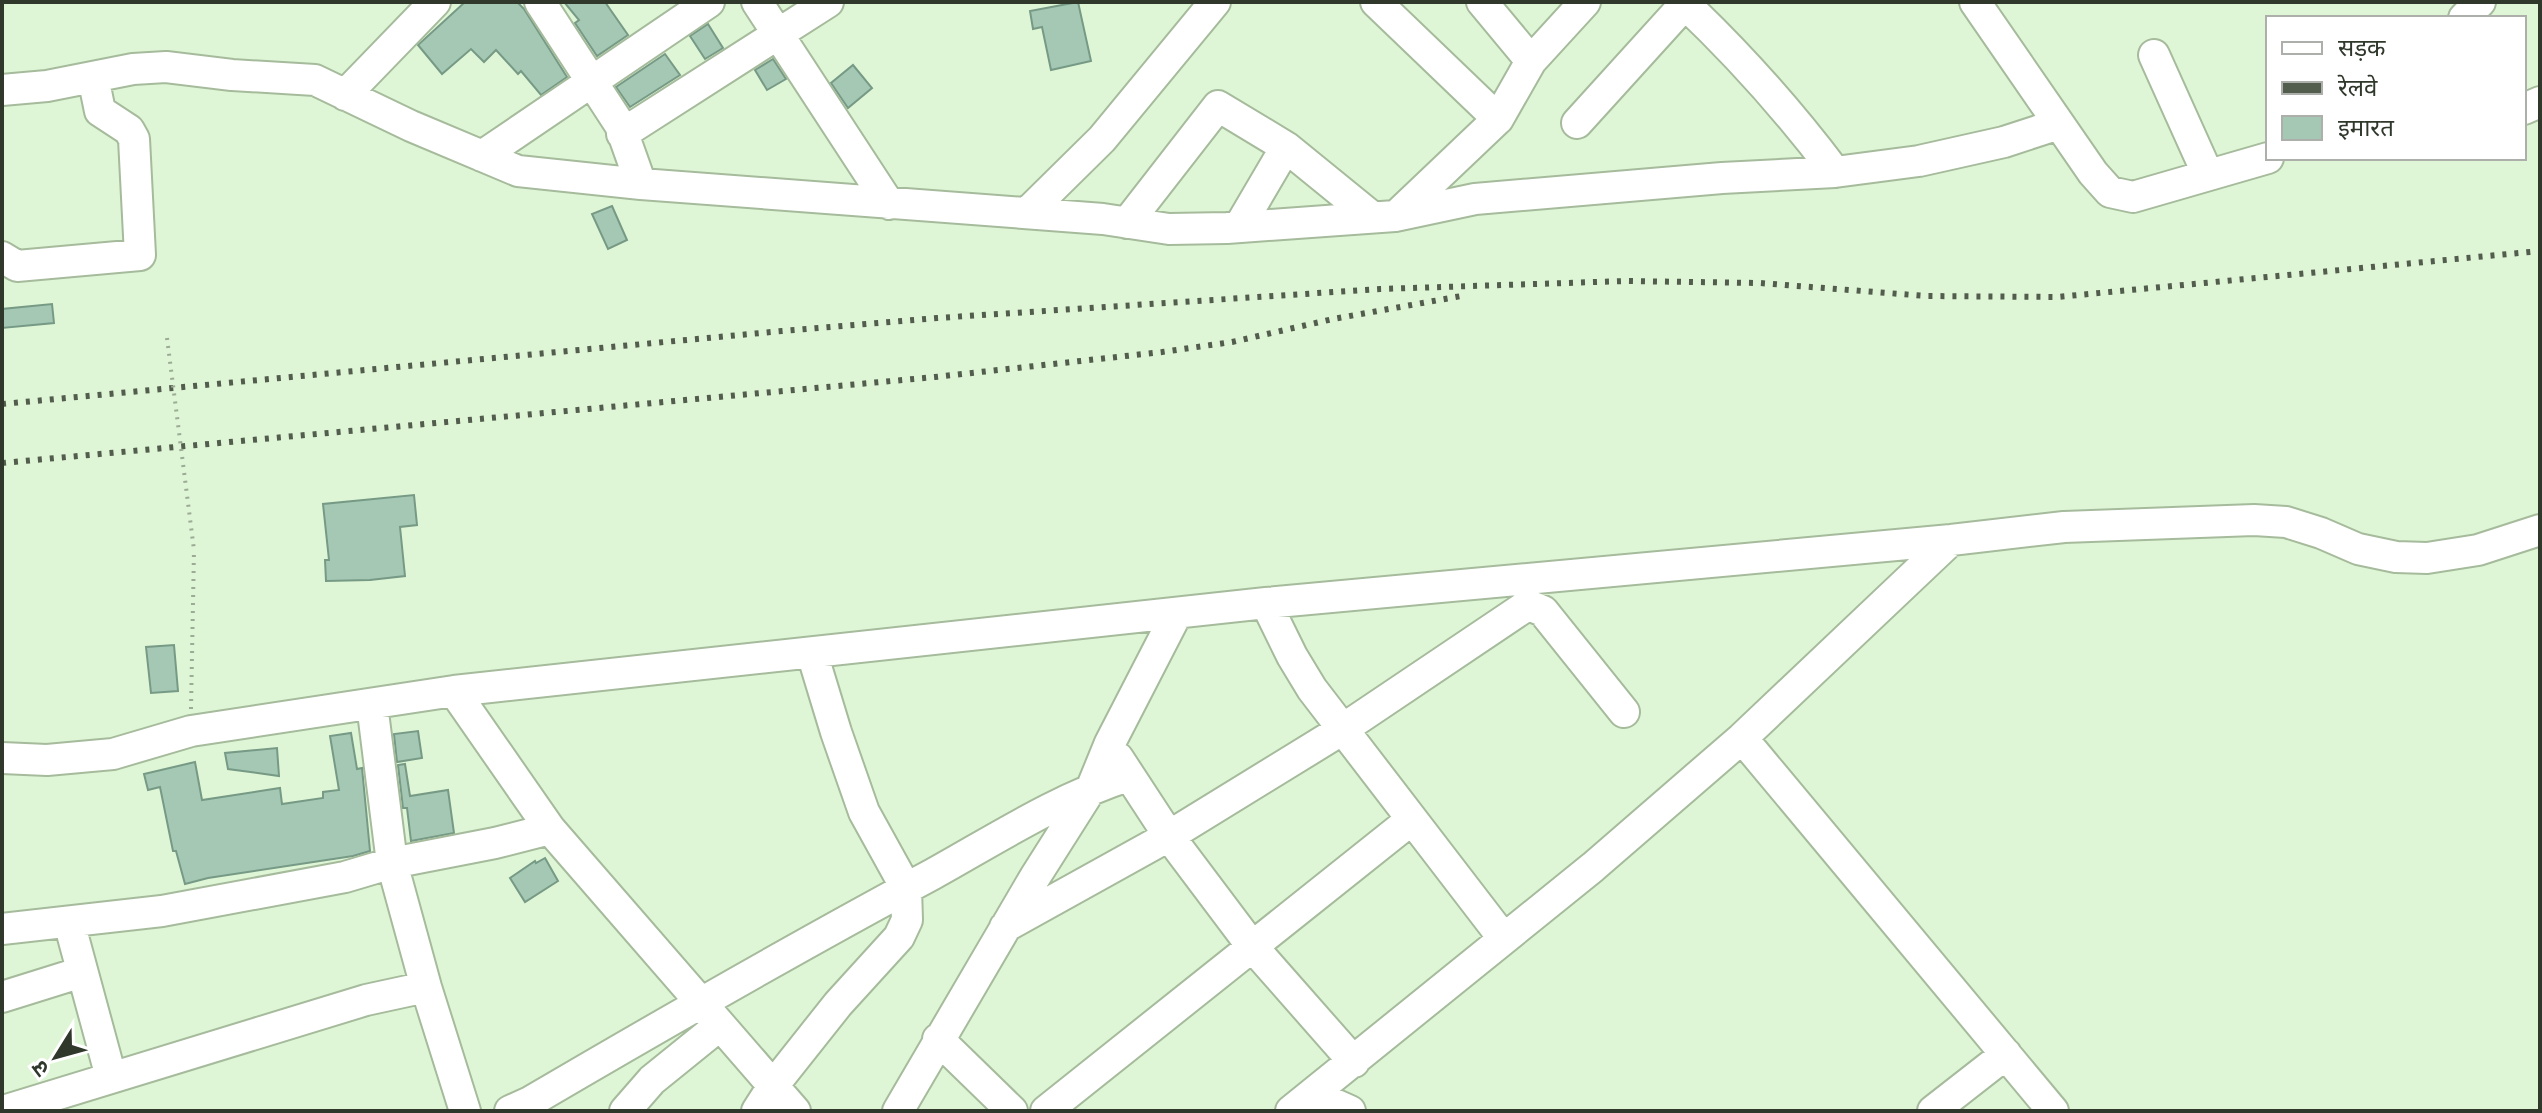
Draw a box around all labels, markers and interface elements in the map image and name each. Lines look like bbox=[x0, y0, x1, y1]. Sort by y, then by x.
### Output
legend bbox=[2266, 16, 2526, 160]
text: सड़क bbox=[2338, 32, 2386, 62]
text: रेलवे bbox=[2337, 72, 2378, 102]
text: इमारत bbox=[2338, 112, 2395, 142]
north arrow bbox=[16, 1017, 96, 1097]
text: उ bbox=[24, 1055, 55, 1083]

